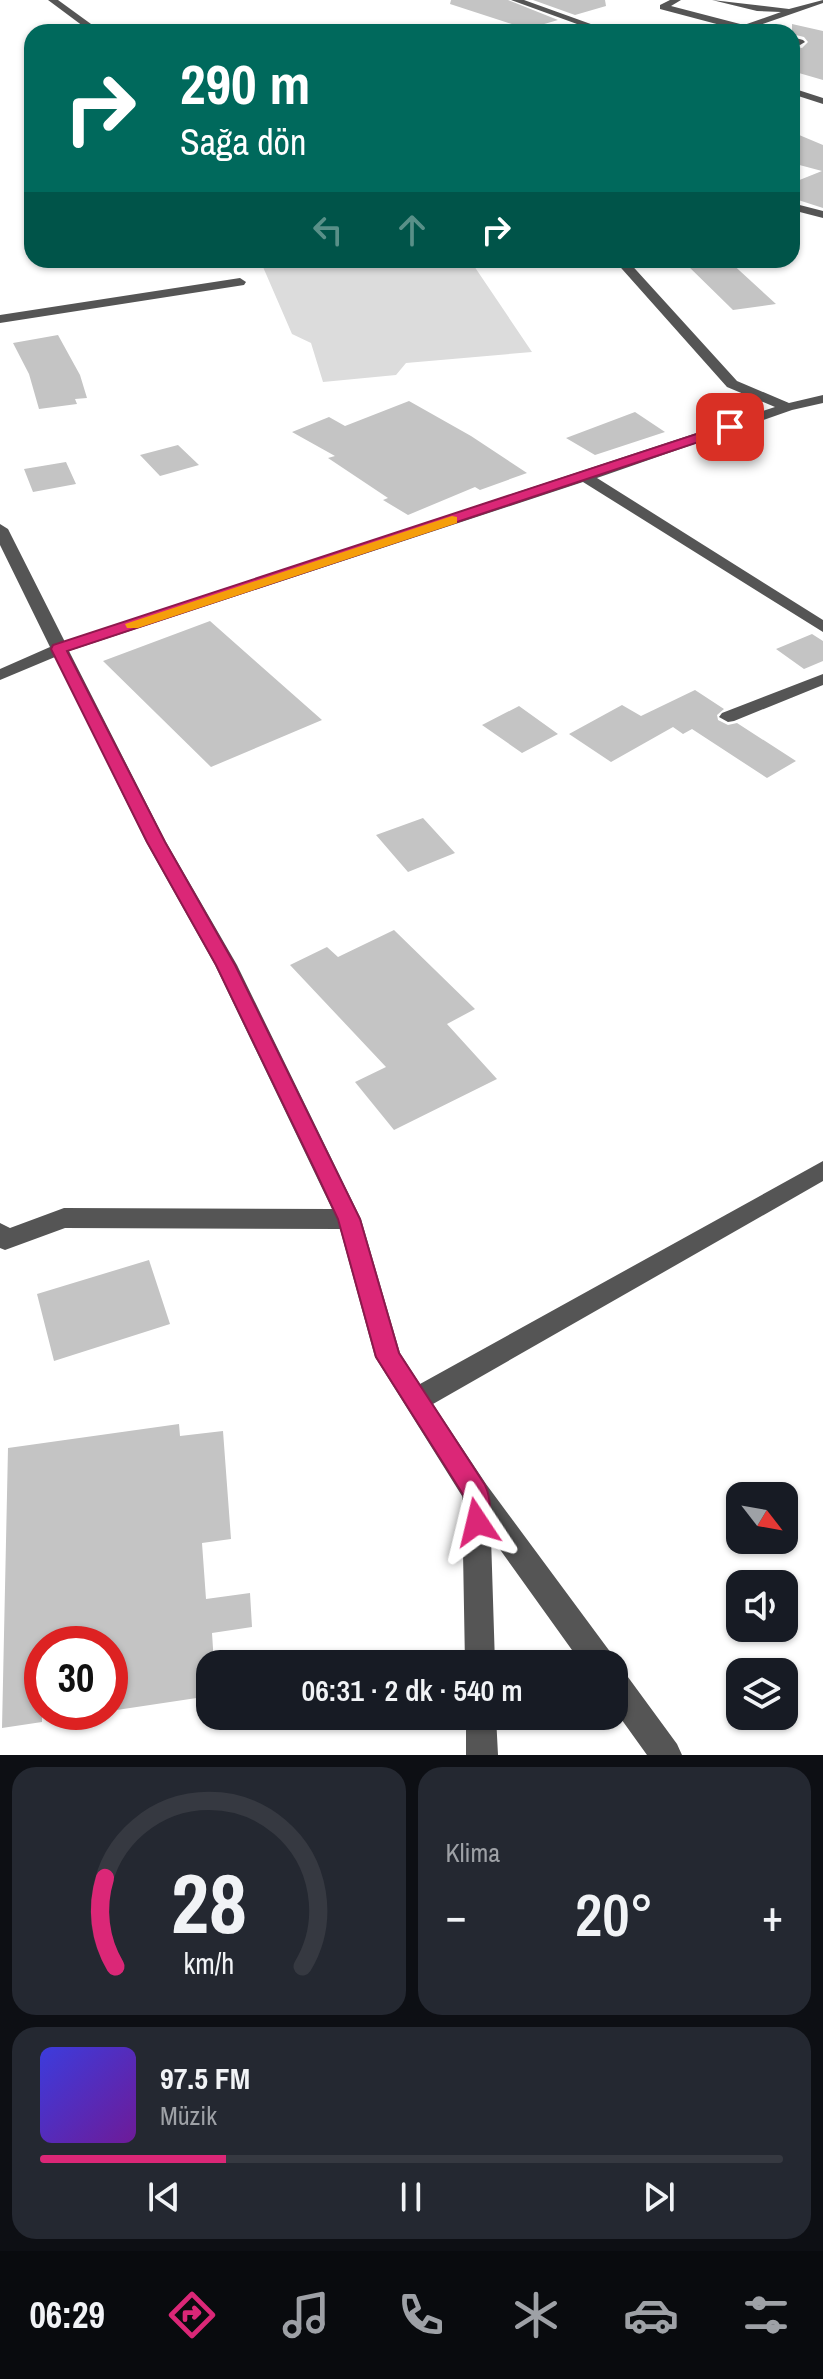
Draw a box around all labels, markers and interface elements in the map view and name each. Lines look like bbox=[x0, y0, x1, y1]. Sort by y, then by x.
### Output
text: 290 m bbox=[180, 46, 310, 121]
icon: right bbox=[48, 56, 152, 160]
text: Sağa dön bbox=[180, 118, 306, 166]
icon: left bbox=[306, 208, 350, 252]
icon: ahead bbox=[390, 208, 434, 252]
icon: right bbox=[474, 208, 518, 252]
pin bbox=[696, 393, 764, 461]
icon: arrive bbox=[708, 405, 752, 449]
position arrow bbox=[435, 1480, 519, 1564]
north arrow bbox=[726, 1482, 798, 1554]
map controls bbox=[726, 1482, 798, 1730]
button: sound bbox=[726, 1570, 798, 1642]
speed limit sign: 30 bbox=[24, 1626, 128, 1730]
button: layers bbox=[726, 1658, 798, 1730]
text: 06:31 · 2 dk · 540 m bbox=[301, 1670, 523, 1710]
text: Klima bbox=[446, 1835, 500, 1870]
text: 28 bbox=[171, 1847, 247, 1959]
text: 20° bbox=[575, 1874, 654, 1955]
text: − bbox=[446, 1885, 467, 1945]
text: + bbox=[762, 1885, 783, 1945]
text: km/h bbox=[183, 1944, 234, 1983]
text: 97.5 FM bbox=[160, 2058, 250, 2098]
text: Müzik bbox=[160, 2098, 217, 2133]
icon: previous bbox=[142, 2175, 186, 2219]
icon: pause bbox=[389, 2175, 433, 2219]
icon: next bbox=[637, 2175, 681, 2219]
icon: directions bbox=[164, 2287, 220, 2343]
icon: music bbox=[278, 2287, 334, 2343]
icon: phone bbox=[393, 2287, 449, 2343]
icon: climate bbox=[508, 2287, 564, 2343]
icon: car bbox=[623, 2287, 679, 2343]
icon: filters bbox=[738, 2287, 794, 2343]
text: 06:29 bbox=[29, 2291, 105, 2339]

